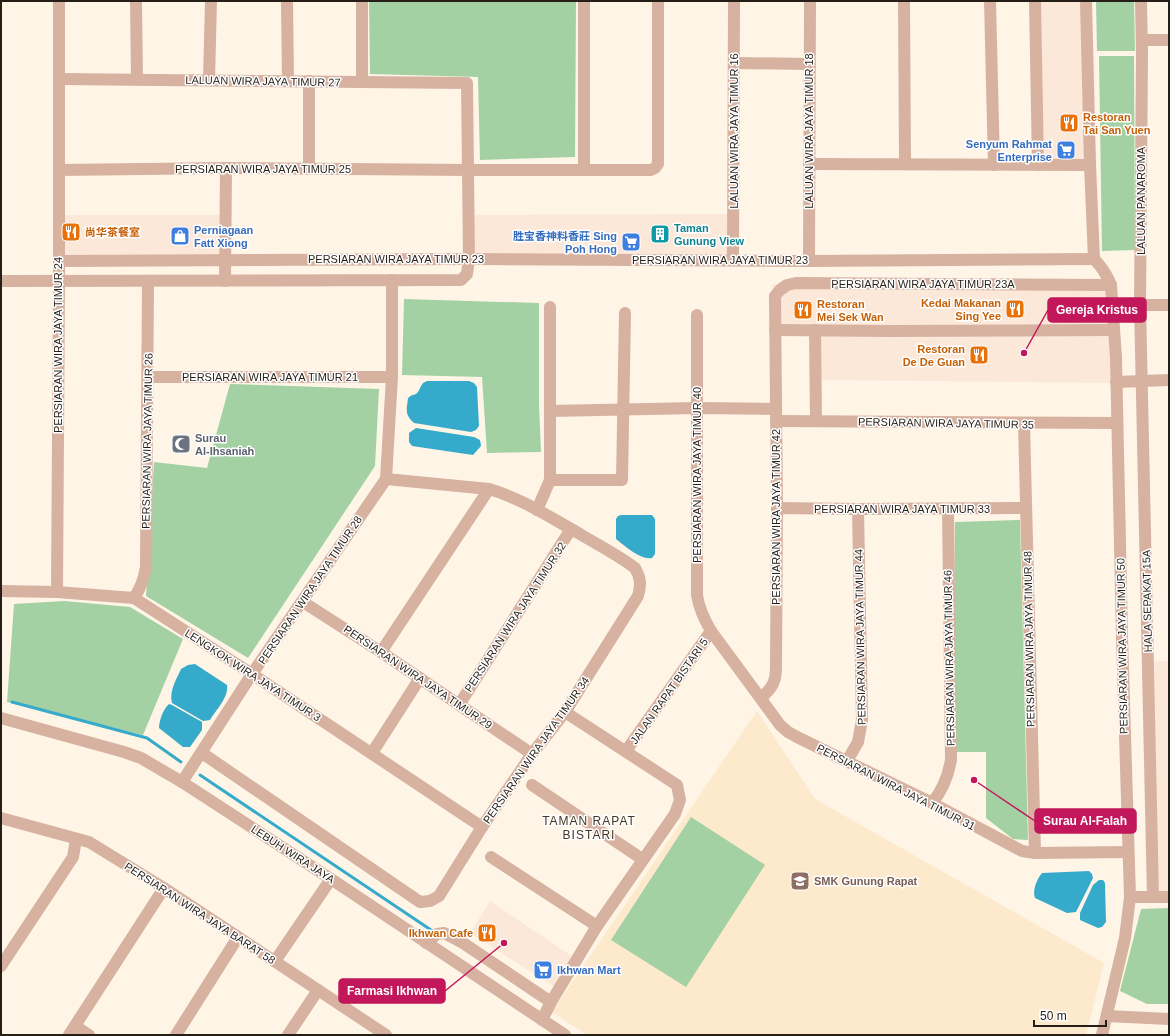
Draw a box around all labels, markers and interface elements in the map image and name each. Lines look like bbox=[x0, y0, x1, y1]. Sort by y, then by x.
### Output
street label: LALUAN WIRA JAYA TIMUR 16 bbox=[728, 53, 740, 209]
street label: LALUAN WIRA JAYA TIMUR 18 bbox=[803, 53, 815, 209]
street label: LALUAN WIRA JAYA TIMUR 27 bbox=[185, 74, 341, 88]
place label: Restoran Tai San Yuen bbox=[1083, 111, 1151, 136]
restaurant icon: Restoran Tai San Yuen bbox=[1058, 112, 1080, 134]
place label: Senyum Rahmat Enterprise bbox=[966, 138, 1052, 163]
supermarket icon: Senyum Rahmat Enterprise bbox=[1055, 139, 1077, 161]
street label: LALUAN PANAROMA bbox=[1135, 146, 1147, 255]
street label: PERSIARAN WIRA JAYA TIMUR 25 bbox=[175, 163, 351, 175]
restaurant icon: 尚华茶餐室 bbox=[60, 221, 82, 243]
place label: Taman Gunung View bbox=[674, 222, 745, 247]
building icon: Taman Gunung View bbox=[649, 223, 671, 245]
place label: Perniagaan Fatt Xiong bbox=[194, 224, 254, 249]
shop icon: Perniagaan Fatt Xiong bbox=[169, 225, 191, 247]
place label: 尚华茶餐室 bbox=[85, 226, 140, 238]
place label: 胜宝香神料香莊 Sing Poh Hong bbox=[513, 230, 617, 255]
supermarket icon: 胜宝香神料香莊 Sing Poh Hong bbox=[620, 231, 642, 253]
street label: PERSIARAN WIRA JAYA TIMUR 23 bbox=[308, 253, 484, 265]
street label: PERSIARAN WIRA JAYA TIMUR 23 bbox=[632, 254, 808, 266]
street label: PERSIARAN WIRA JAYA TIMUR 24 bbox=[52, 257, 64, 433]
street label: PERSIARAN WIRA JAYA TIMUR 23A bbox=[831, 278, 1015, 290]
place label: Kedai Makanan Sing Yee bbox=[921, 297, 1001, 322]
place label: Restoran Mei Sek Wan bbox=[817, 298, 884, 323]
restaurant icon: Kedai Makanan Sing Yee bbox=[1004, 298, 1026, 320]
callout: Gereja Kristus bbox=[1048, 298, 1146, 322]
restaurant icon: Restoran Mei Sek Wan bbox=[792, 299, 814, 321]
text: Gereja Kristus bbox=[1056, 303, 1138, 317]
place label: Restoran De De Guan bbox=[903, 343, 965, 368]
restaurant icon: Restoran De De Guan bbox=[968, 344, 990, 366]
street label: PERSIARAN WIRA JAYA TIMUR 26 bbox=[139, 353, 155, 529]
street label: PERSIARAN WIRA JAYA TIMUR 21 bbox=[182, 371, 358, 383]
street label: PERSIARAN WIRA JAYA TIMUR 40 bbox=[691, 387, 703, 563]
street label: PERSIARAN WIRA JAYA TIMUR 35 bbox=[858, 415, 1034, 431]
street label: PERSIARAN WIRA JAYA TIMUR 42 bbox=[770, 429, 782, 605]
place label: Surau Al-Ihsaniah bbox=[195, 432, 255, 457]
mosque icon: Surau Al-Ihsaniah bbox=[170, 433, 192, 455]
street label: PERSIARAN WIRA JAYA TIMUR 33 bbox=[814, 503, 990, 515]
street label: PERSIARAN WIRA JAYA TIMUR 28 bbox=[256, 514, 364, 666]
street label: PERSIARAN WIRA JAYA TIMUR 32 bbox=[462, 540, 568, 694]
street label: PERSIARAN WIRA JAYA TIMUR 44 bbox=[852, 549, 868, 725]
street label: HALA SEPAKAT 15A bbox=[1140, 549, 1154, 652]
street label: PERSIARAN WIRA JAYA TIMUR 48 bbox=[1021, 551, 1037, 727]
street label: PERSIARAN WIRA JAYA TIMUR 50 bbox=[1114, 558, 1130, 734]
street label: PERSIARAN WIRA JAYA TIMUR 46 bbox=[941, 570, 957, 746]
street label: PERSIARAN WIRA JAYA TIMUR 29 bbox=[342, 623, 494, 731]
street label: LENGKOK WIRA JAYA TIMUR 3 bbox=[183, 627, 323, 723]
street label: JALAN RAPAT BISTARI 5 bbox=[628, 636, 710, 746]
street label: PERSIARAN WIRA JAYA TIMUR 34 bbox=[481, 674, 591, 826]
street label: PERSIARAN WIRA JAYA TIMUR 31 bbox=[815, 742, 977, 832]
callout: Surau Al-Falah bbox=[1035, 809, 1136, 833]
district label: TAMAN RAPAT BISTARI bbox=[542, 814, 636, 842]
text: Surau Al-Falah bbox=[1043, 814, 1127, 828]
street label: LEBUH WIRA JAYA bbox=[249, 823, 337, 886]
street label: PERSIARAN WIRA JAYA BARAT 58 bbox=[122, 860, 278, 966]
school or university icon: SMK Gunung Rapat bbox=[789, 870, 811, 892]
place label: SMK Gunung Rapat bbox=[814, 875, 918, 887]
restaurant icon: Ikhwan Cafe bbox=[476, 922, 498, 944]
place label: Ikhwan Cafe bbox=[409, 927, 473, 939]
supermarket icon: Ikhwan Mart bbox=[532, 959, 554, 981]
place label: Ikhwan Mart bbox=[557, 964, 621, 976]
callout: Farmasi Ikhwan bbox=[339, 979, 445, 1003]
text: Farmasi Ikhwan bbox=[347, 984, 437, 998]
scale bar bbox=[1034, 1002, 1106, 1028]
text: 50 m bbox=[1040, 1009, 1067, 1023]

